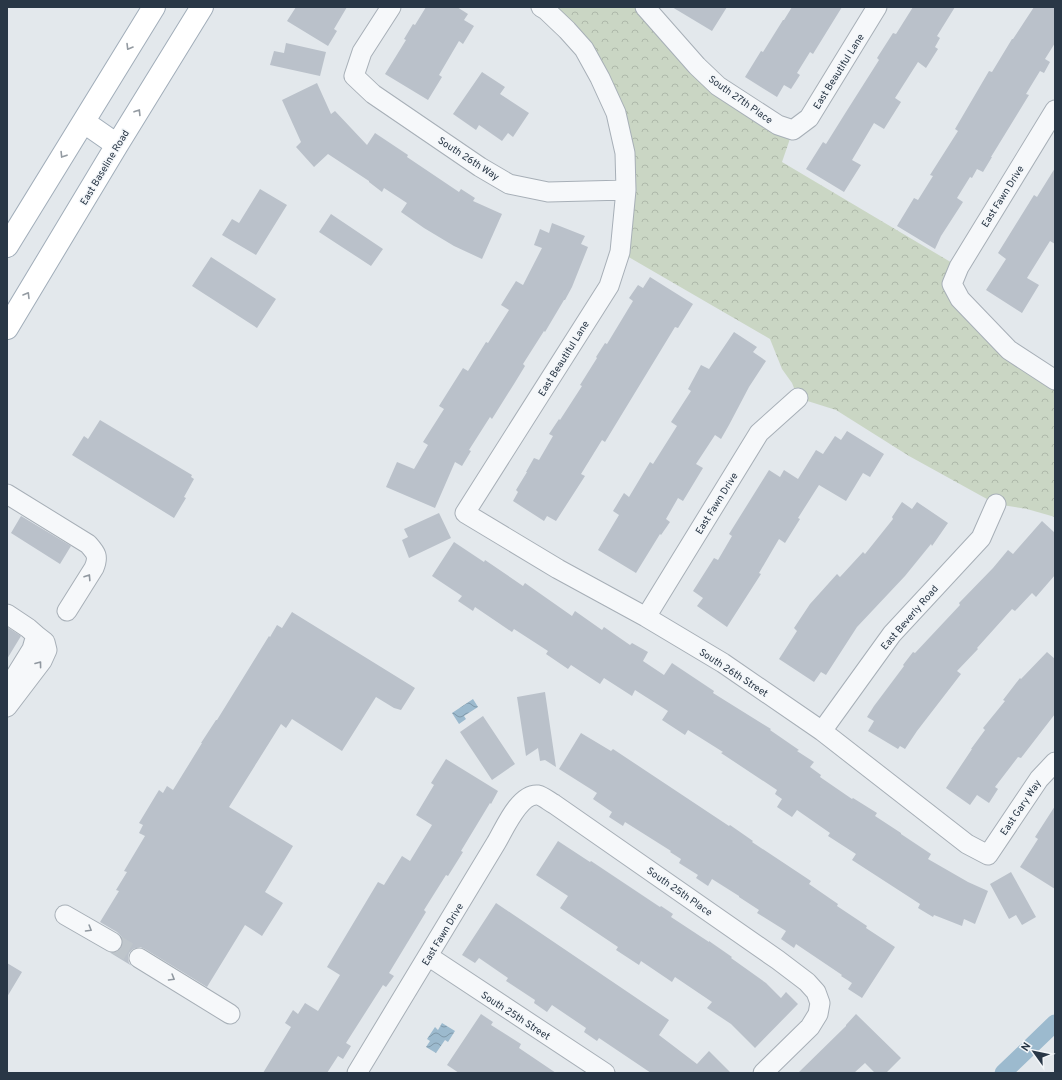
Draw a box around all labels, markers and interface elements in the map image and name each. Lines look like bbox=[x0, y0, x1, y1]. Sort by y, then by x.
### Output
street label: East Beautiful Lane bbox=[811, 32, 868, 112]
one-way arrow bbox=[127, 43, 134, 50]
street label: South 27th Place bbox=[705, 73, 775, 127]
one-way arrow bbox=[133, 109, 141, 116]
street label: East Baseline Road bbox=[78, 128, 133, 208]
street label: South 26th Way bbox=[435, 135, 501, 184]
one-way arrow bbox=[60, 151, 68, 158]
street label: East Fawn Drive bbox=[979, 163, 1028, 230]
one-way arrow bbox=[22, 292, 30, 299]
street label: East Beautiful Lane bbox=[536, 319, 593, 399]
street label: East Fawn Drive bbox=[693, 470, 742, 537]
one-way arrow bbox=[83, 575, 90, 582]
street label: East Beverly Road bbox=[878, 583, 942, 653]
street label: South 26th Street bbox=[696, 646, 770, 701]
one-way arrow bbox=[34, 662, 41, 669]
street label: East Gary Way bbox=[998, 778, 1045, 838]
street label: South 25th Place bbox=[644, 865, 715, 920]
street label: East Fawn Drive bbox=[419, 901, 467, 968]
one-way arrow bbox=[85, 924, 92, 931]
one-way arrow bbox=[168, 974, 175, 981]
street label: South 25th Street bbox=[478, 989, 552, 1044]
north arrow bbox=[1014, 1032, 1054, 1072]
text: N bbox=[1018, 1040, 1034, 1054]

